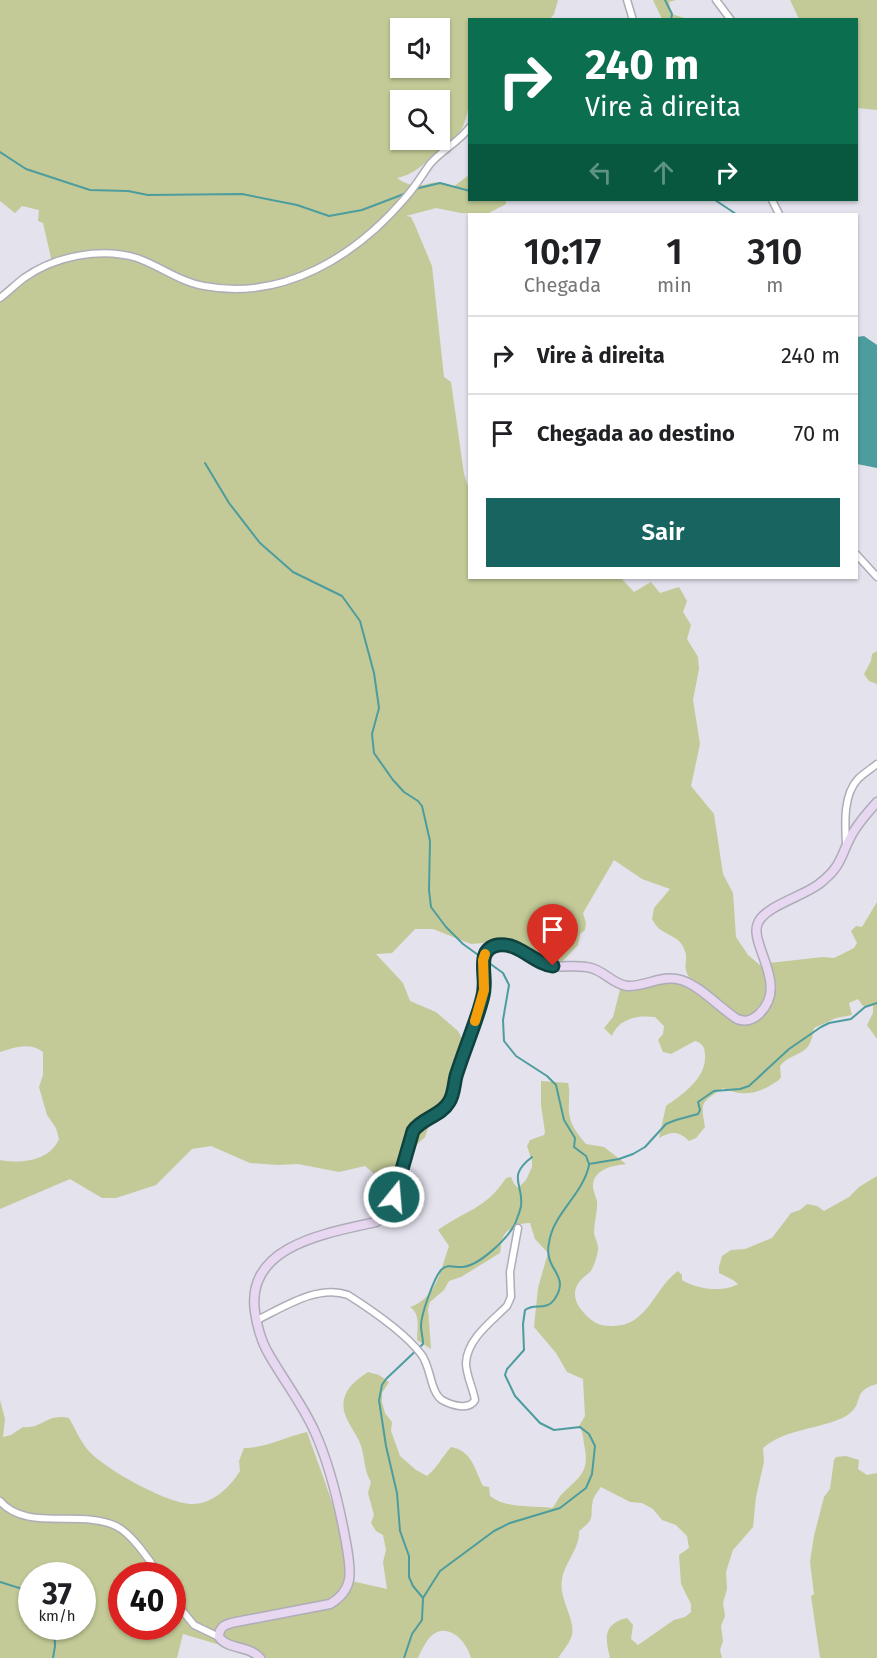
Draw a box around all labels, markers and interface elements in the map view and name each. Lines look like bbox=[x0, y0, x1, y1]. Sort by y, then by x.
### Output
map controls bbox=[390, 18, 450, 150]
button: sound bbox=[390, 18, 450, 78]
text: 240 m bbox=[585, 40, 699, 90]
icon: right bbox=[486, 42, 564, 120]
button: search bbox=[390, 90, 450, 150]
text: Vire à direita bbox=[585, 91, 741, 123]
icon: left bbox=[584, 156, 617, 189]
icon: ahead bbox=[647, 156, 680, 189]
icon: right bbox=[710, 156, 743, 189]
text: 10:17 bbox=[524, 230, 601, 274]
text: 1 bbox=[666, 230, 683, 274]
text: 310 bbox=[747, 230, 802, 274]
text: Chegada bbox=[524, 273, 601, 297]
text: min bbox=[657, 273, 692, 297]
text: m bbox=[766, 273, 783, 297]
icon: right bbox=[486, 339, 519, 372]
text: Vire à direita bbox=[537, 342, 665, 369]
text: 240 m bbox=[781, 342, 840, 369]
icon: arrive bbox=[486, 417, 519, 450]
text: Chegada ao destino bbox=[537, 420, 735, 447]
text: 70 m bbox=[794, 420, 840, 447]
button: Sair bbox=[486, 498, 840, 567]
pin bbox=[527, 904, 578, 966]
icon: arrive bbox=[536, 913, 569, 946]
position arrow bbox=[362, 1165, 426, 1229]
speed limit sign: 40 bbox=[108, 1562, 186, 1640]
text: 37 bbox=[42, 1576, 72, 1612]
text: km/h bbox=[38, 1607, 76, 1625]

